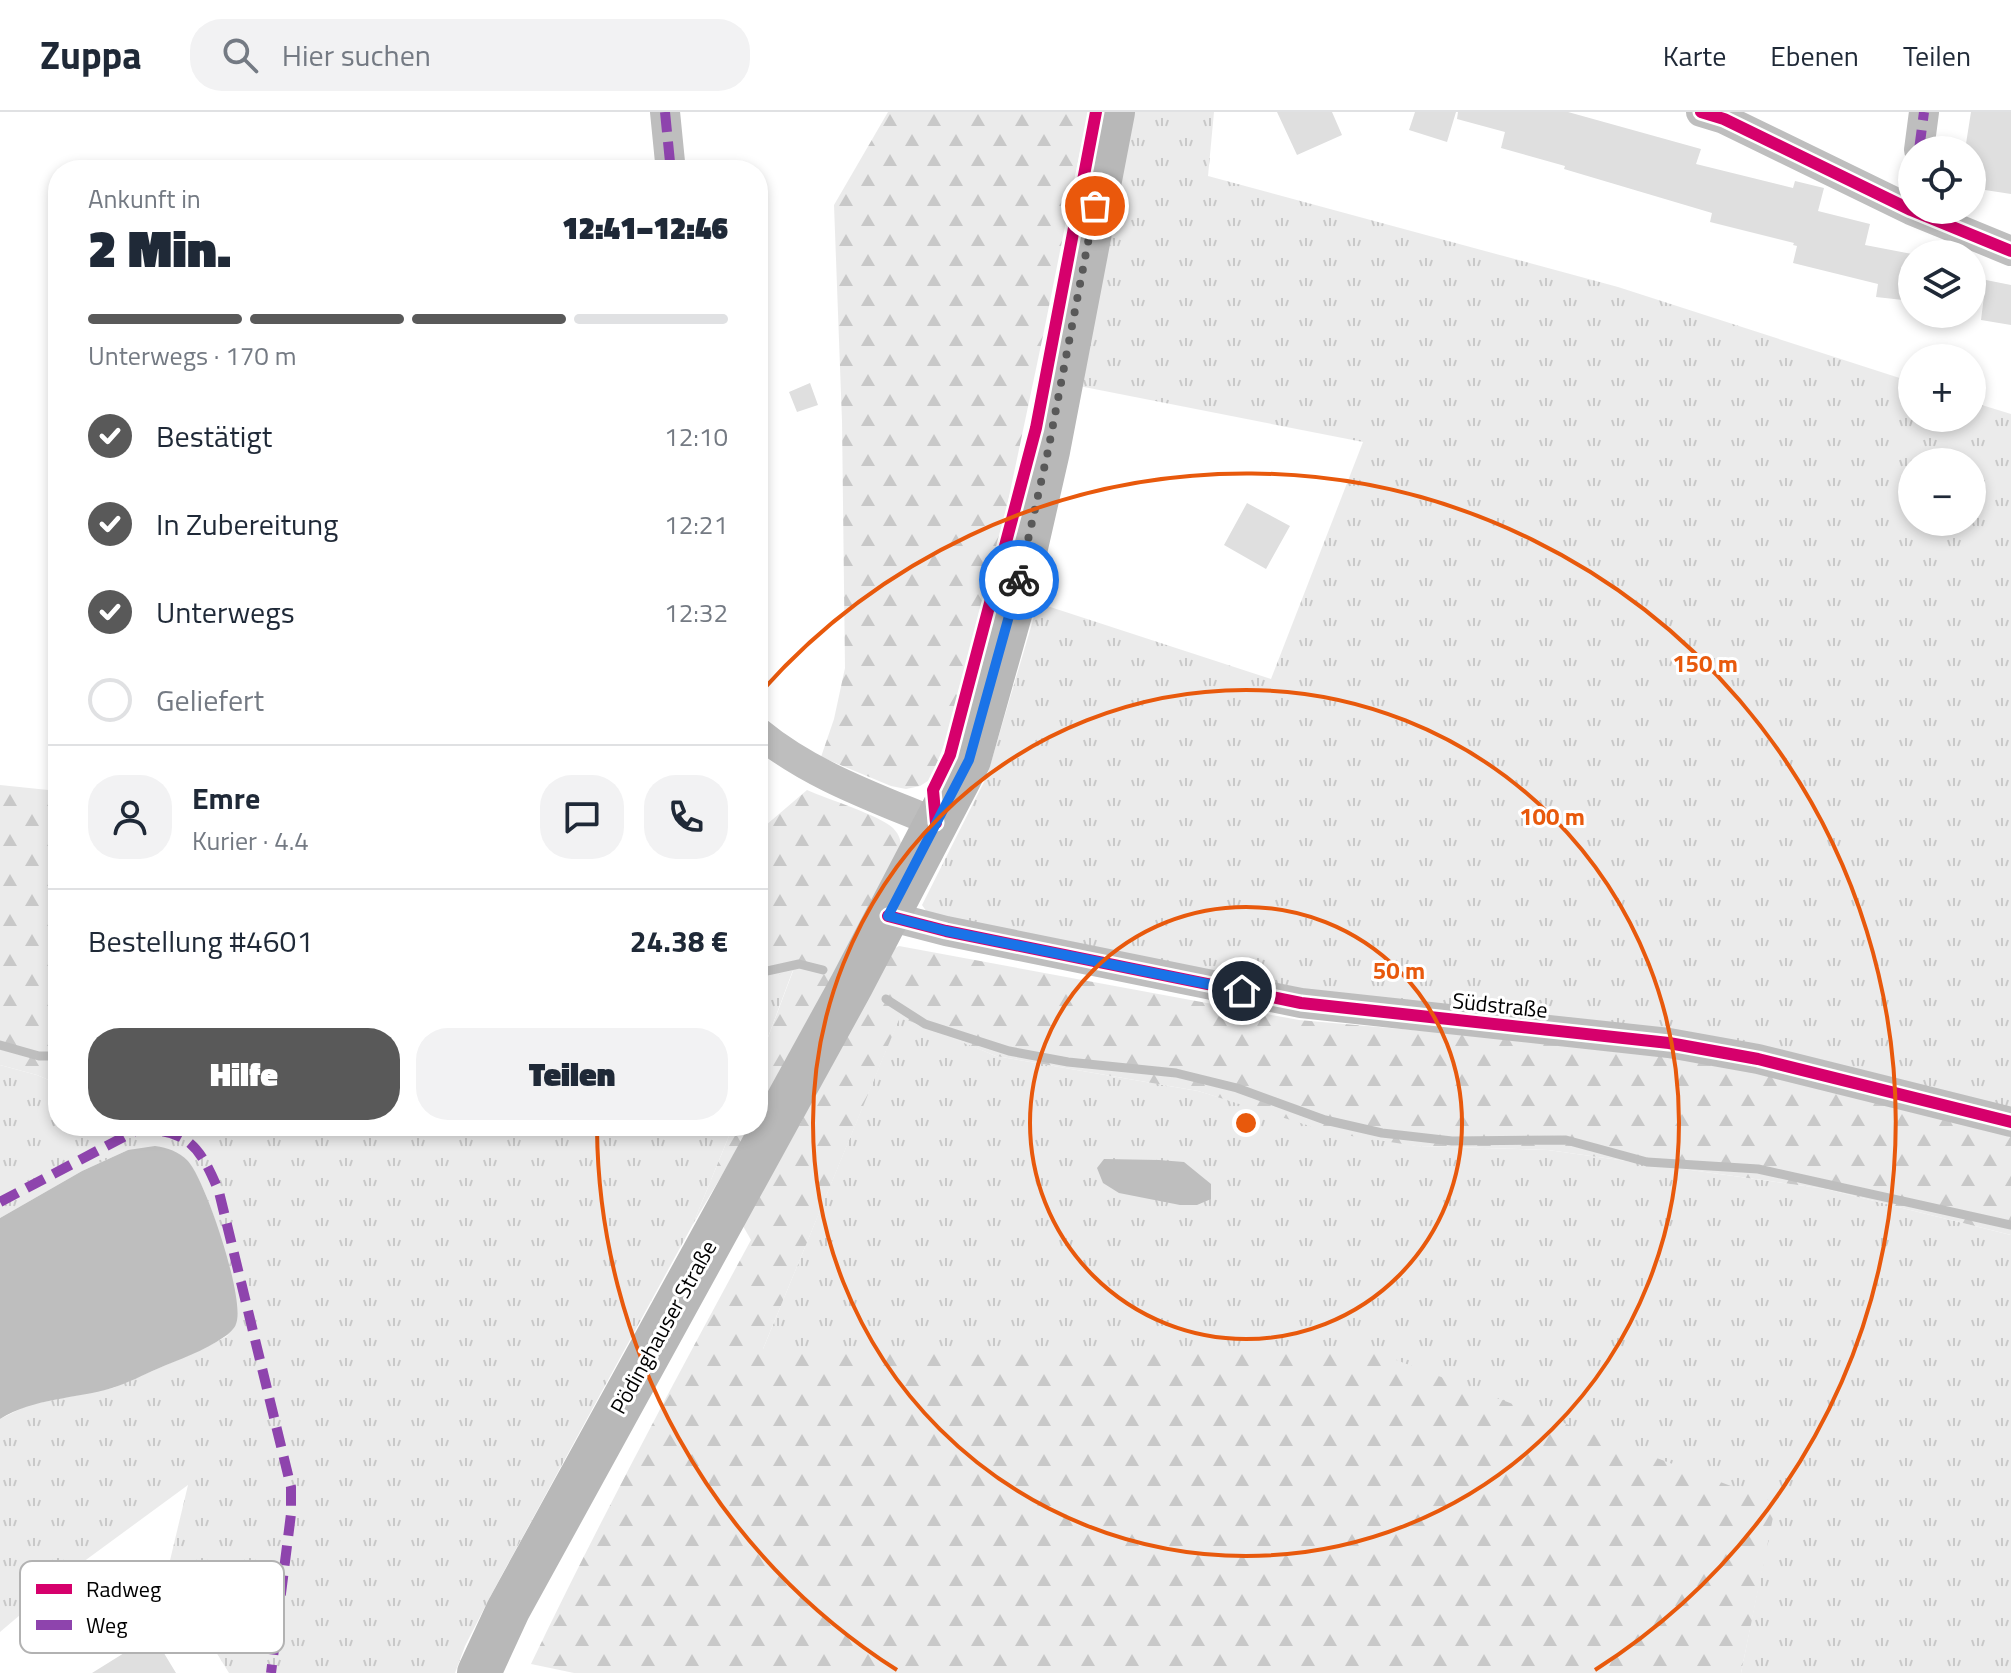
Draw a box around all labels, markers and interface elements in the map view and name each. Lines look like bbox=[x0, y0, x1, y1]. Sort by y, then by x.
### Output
search box bbox=[190, 19, 750, 91]
text: Zuppa bbox=[40, 26, 142, 84]
text: Hier suchen bbox=[282, 32, 431, 78]
icon: search bbox=[218, 33, 262, 77]
text: Karte bbox=[1663, 34, 1726, 77]
text: Ebenen bbox=[1770, 34, 1859, 77]
text: Teilen bbox=[1903, 34, 1971, 77]
map controls bbox=[1898, 136, 1986, 536]
button: locate bbox=[1898, 136, 1986, 224]
pin bbox=[1061, 172, 1129, 240]
text: Ankunft in bbox=[88, 179, 201, 218]
icon: bag bbox=[1073, 184, 1117, 228]
text: 12:41–12:46 bbox=[562, 205, 728, 251]
text: 2 Min. bbox=[88, 208, 232, 287]
button: layers bbox=[1898, 240, 1986, 328]
text: Unterwegs · 170 m bbox=[88, 336, 296, 375]
button: + bbox=[1898, 344, 1986, 432]
text: Bestätigt bbox=[156, 413, 272, 459]
icon: check bbox=[88, 414, 132, 458]
text: 12:10 bbox=[664, 417, 728, 456]
button: − bbox=[1898, 448, 1986, 536]
text: In Zubereitung bbox=[156, 501, 339, 547]
icon: check bbox=[88, 502, 132, 546]
text: 12:21 bbox=[664, 505, 728, 544]
courier bbox=[979, 540, 1059, 620]
icon: bike bbox=[997, 558, 1041, 602]
text: Unterwegs bbox=[156, 589, 295, 635]
icon: check bbox=[88, 590, 132, 634]
text: 12:32 bbox=[664, 593, 728, 632]
text: 150 m bbox=[1672, 645, 1738, 681]
text: Geliefert bbox=[156, 677, 264, 723]
button: person bbox=[88, 775, 172, 859]
text: Emre bbox=[192, 775, 260, 821]
button: chat bbox=[540, 775, 624, 859]
button: phone bbox=[644, 775, 728, 859]
text: 100 m bbox=[1519, 798, 1585, 834]
text: Kurier · 4.4 bbox=[192, 821, 309, 860]
text: Bestellung #4601 bbox=[88, 918, 313, 964]
text: 24.38 € bbox=[630, 918, 728, 964]
text: 50 m bbox=[1373, 952, 1425, 988]
pin bbox=[1208, 957, 1276, 1025]
icon: home bbox=[1220, 969, 1264, 1013]
street label: Südstraße bbox=[1451, 983, 1549, 1027]
button: Hilfe bbox=[88, 1028, 400, 1120]
button: Teilen bbox=[416, 1028, 728, 1120]
centre of rings bbox=[1232, 1109, 1260, 1137]
street label: Pödinghauser Straße bbox=[601, 1234, 725, 1420]
legend bbox=[20, 1561, 284, 1653]
text: Radweg bbox=[86, 1572, 161, 1606]
text: Weg bbox=[86, 1608, 127, 1642]

